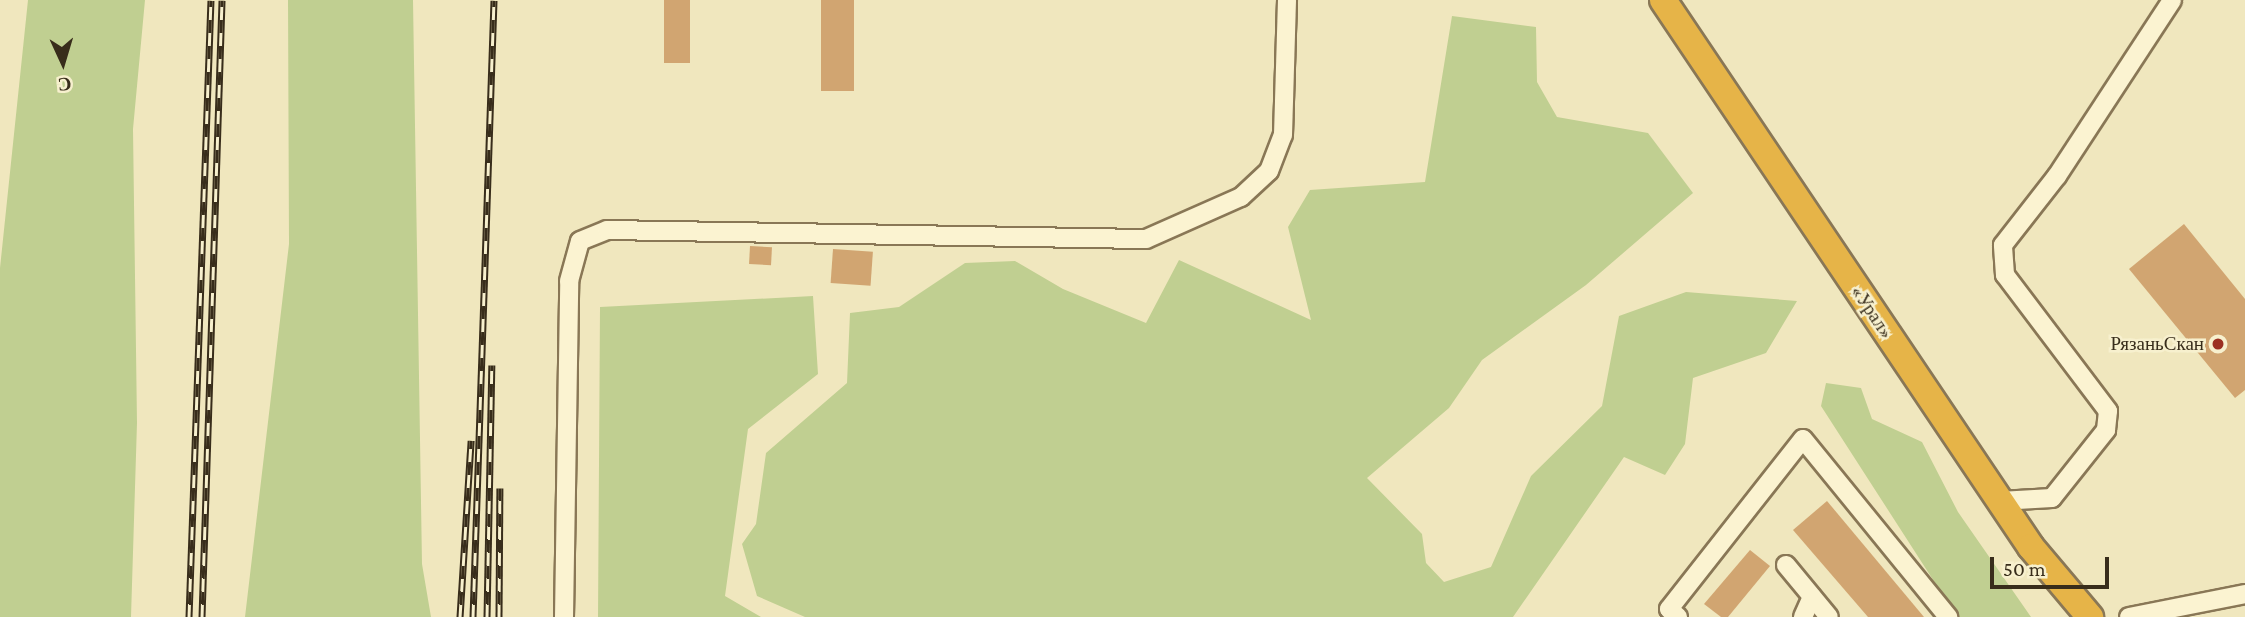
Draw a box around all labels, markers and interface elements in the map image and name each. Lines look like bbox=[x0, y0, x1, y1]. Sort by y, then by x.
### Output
north arrow bbox=[28, 28, 98, 98]
text: С bbox=[57, 73, 72, 95]
street label: «Урал» bbox=[1846, 281, 1898, 343]
place label: РязаньСкан bbox=[2110, 333, 2204, 355]
marker: РязаньСкан bbox=[2210, 336, 2226, 352]
scale bar bbox=[1993, 544, 2112, 588]
text: 50 m bbox=[2003, 557, 2046, 581]

